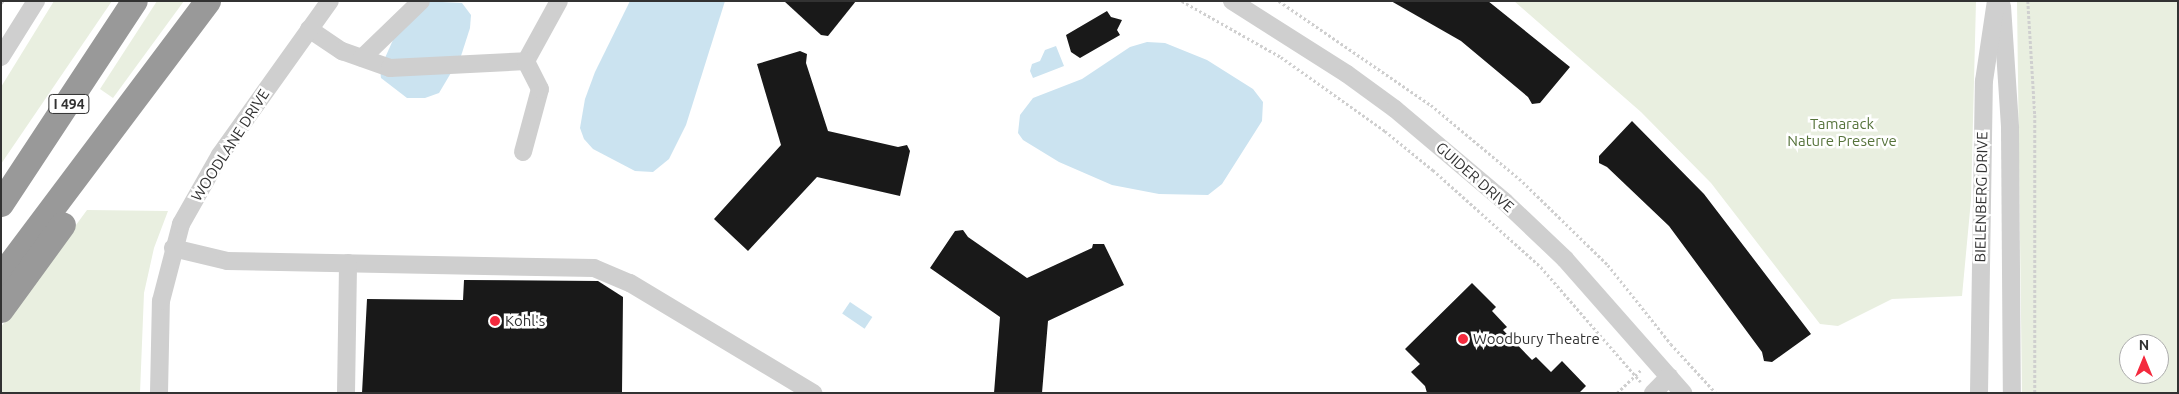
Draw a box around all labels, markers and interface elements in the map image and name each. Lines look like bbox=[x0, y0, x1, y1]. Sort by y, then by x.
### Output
street label: WOODLANE DRIVE bbox=[187, 86, 273, 204]
road number: I 494 bbox=[48, 92, 90, 116]
park label: Tamarack Nature Preserve bbox=[1787, 114, 1897, 149]
street label: BIELENBERG DRIVE bbox=[1971, 131, 1991, 263]
street label: GUIDER DRIVE bbox=[1432, 138, 1518, 216]
place label: Kohl's bbox=[505, 312, 545, 330]
marker: Kohl's bbox=[489, 315, 501, 327]
place label: Woodbury Theatre bbox=[1473, 330, 1600, 348]
marker: Woodbury Theatre bbox=[1457, 333, 1469, 345]
north arrow bbox=[2119, 334, 2169, 384]
text: N bbox=[2139, 337, 2149, 353]

